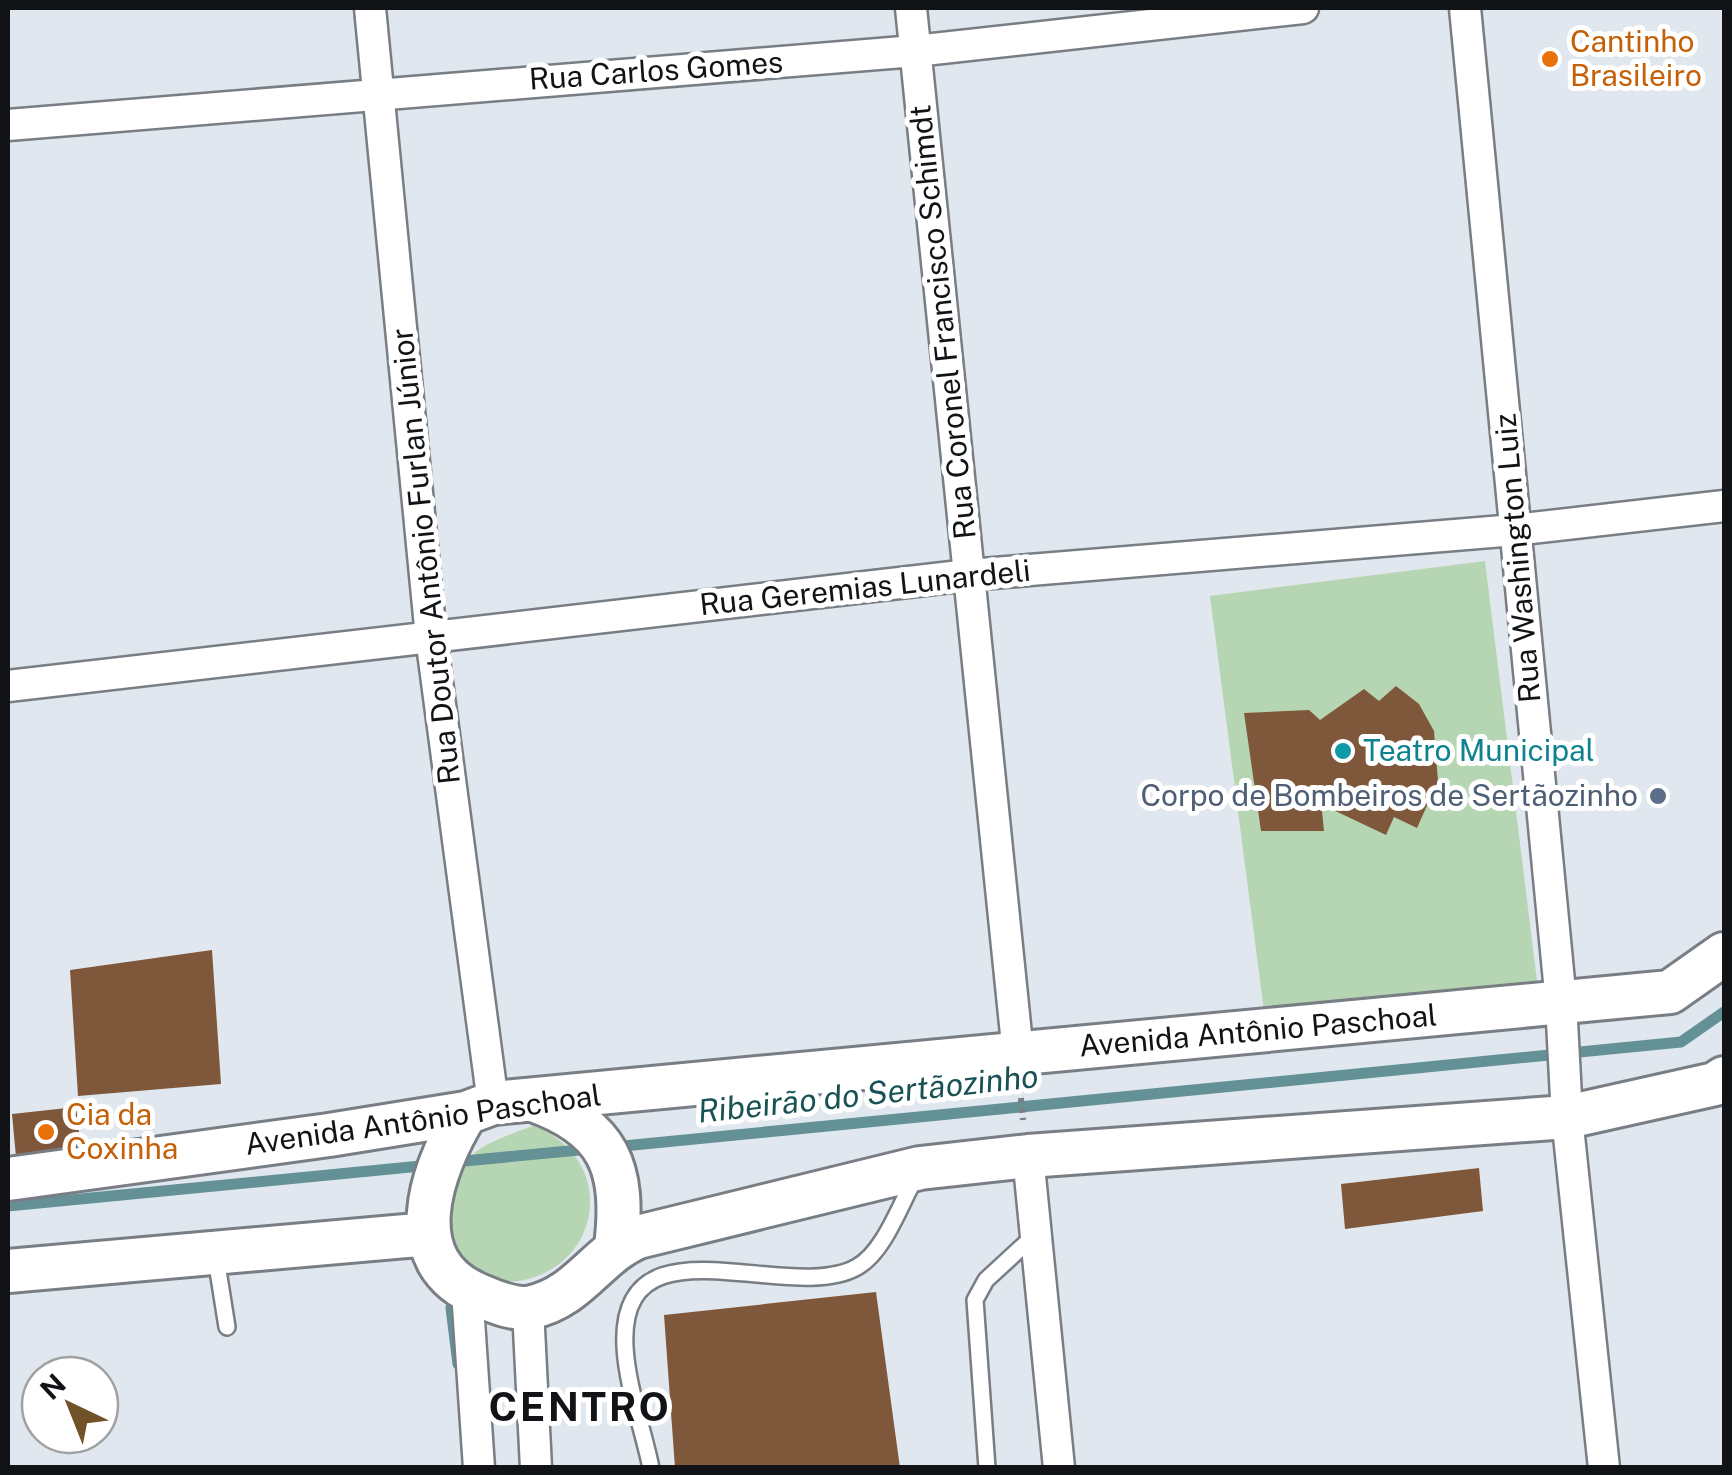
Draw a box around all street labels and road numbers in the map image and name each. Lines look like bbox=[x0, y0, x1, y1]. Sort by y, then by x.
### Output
street label: Rua Carlos Gomes bbox=[528, 43, 784, 97]
street label: Rua Coronel Francisco Schimdt bbox=[901, 103, 983, 541]
street label: Rua Doutor Antônio Furlan Júnior bbox=[383, 326, 467, 786]
street label: Rua Washington Luiz bbox=[1486, 412, 1548, 704]
street label: Rua Geremias Lunardeli bbox=[698, 552, 1032, 622]
street label: Avenida Antônio Paschoal bbox=[1077, 996, 1438, 1064]
street label: Avenida Antônio Paschoal bbox=[243, 1076, 603, 1162]

